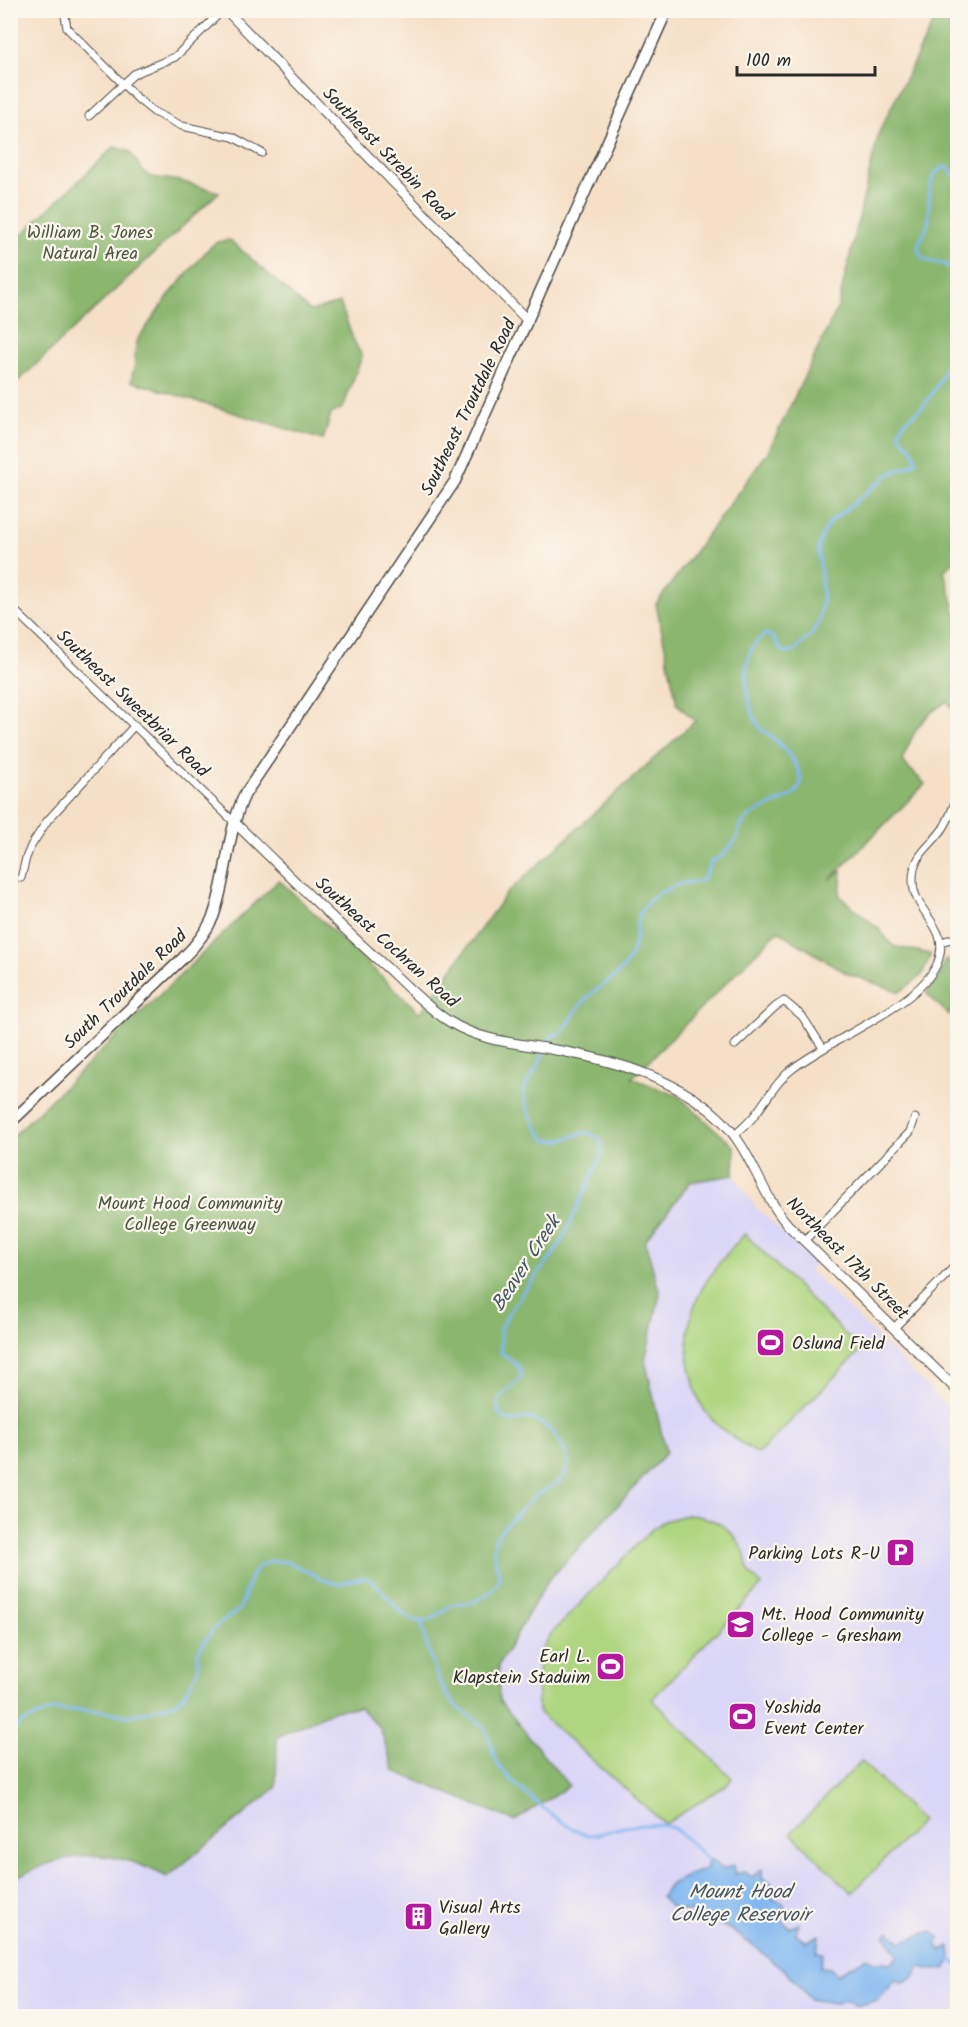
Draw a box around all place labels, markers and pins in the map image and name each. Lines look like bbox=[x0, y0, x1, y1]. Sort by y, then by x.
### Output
sports icon: Oslund Field bbox=[755, 1327, 787, 1359]
place label: Oslund Field bbox=[792, 1330, 886, 1359]
parking icon: Parking Lots R-U bbox=[885, 1537, 917, 1569]
place label: Parking Lots R-U bbox=[748, 1540, 880, 1569]
place label: Mt. Hood Community College - Gresham bbox=[761, 1601, 924, 1651]
school or university icon: Mt. Hood Community College - Gresham bbox=[724, 1608, 756, 1640]
place label: Earl L. Klapstein Staduim bbox=[453, 1643, 590, 1693]
sports icon: Earl L. Klapstein Staduim bbox=[595, 1650, 627, 1682]
place label: Yoshida Event Center bbox=[764, 1694, 865, 1744]
sports icon: Yoshida Event Center bbox=[727, 1701, 759, 1733]
place label: Visual Arts Gallery bbox=[439, 1894, 521, 1944]
building icon: Visual Arts Gallery bbox=[402, 1901, 434, 1933]

